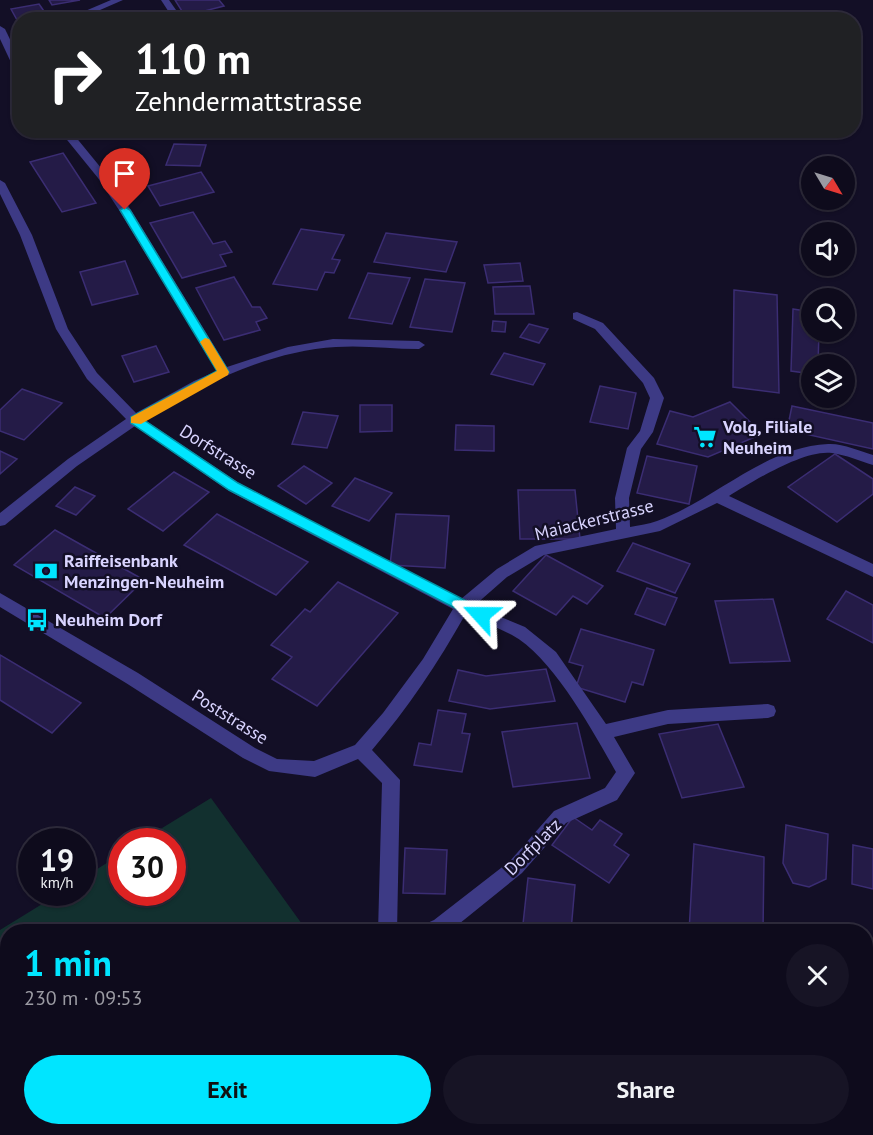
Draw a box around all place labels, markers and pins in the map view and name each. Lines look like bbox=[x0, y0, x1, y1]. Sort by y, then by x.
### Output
pin bbox=[99, 148, 150, 210]
place label: Volg, Filiale Neuheim bbox=[722, 415, 812, 459]
supermarket icon: Volg, Filiale Neuheim bbox=[692, 424, 718, 450]
place label: Raiffeisenbank Menzingen-Neuheim bbox=[64, 549, 224, 593]
bank icon: Raiffeisenbank Menzingen-Neuheim bbox=[33, 558, 59, 584]
bus stop icon: Neuheim Dorf bbox=[24, 607, 50, 633]
place label: Neuheim Dorf bbox=[55, 608, 163, 631]

